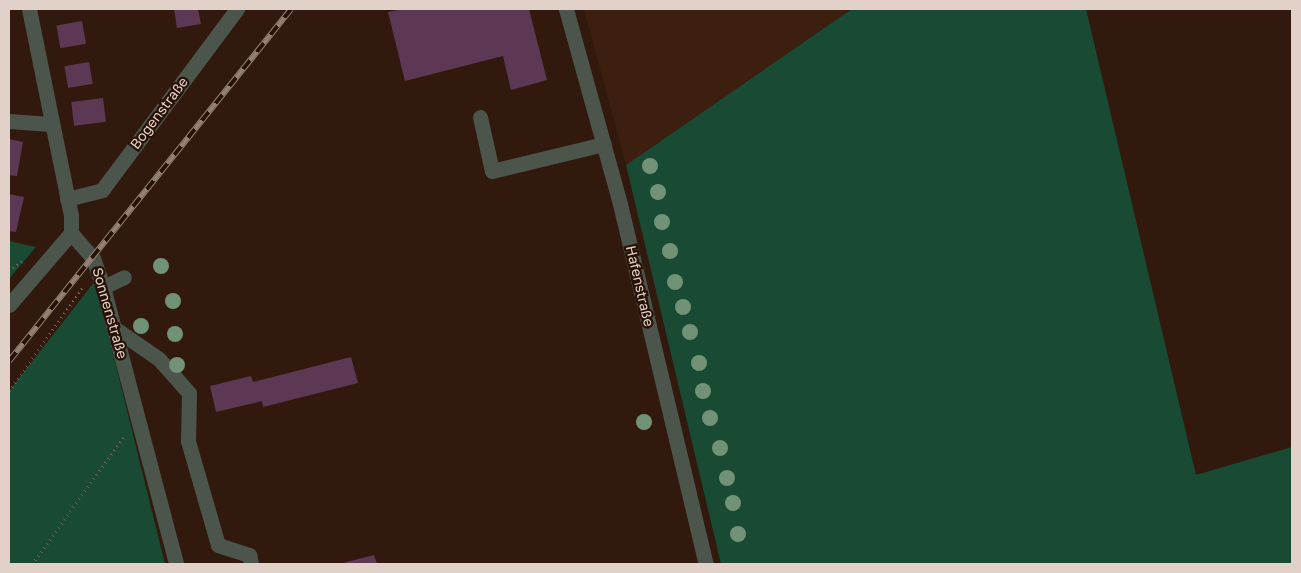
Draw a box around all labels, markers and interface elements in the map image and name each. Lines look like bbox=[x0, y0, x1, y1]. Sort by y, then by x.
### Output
street label: Bogenstraße bbox=[127, 74, 191, 152]
street label: Hafenstraße bbox=[623, 244, 657, 328]
street label: Sonnenstraße bbox=[89, 266, 131, 360]

